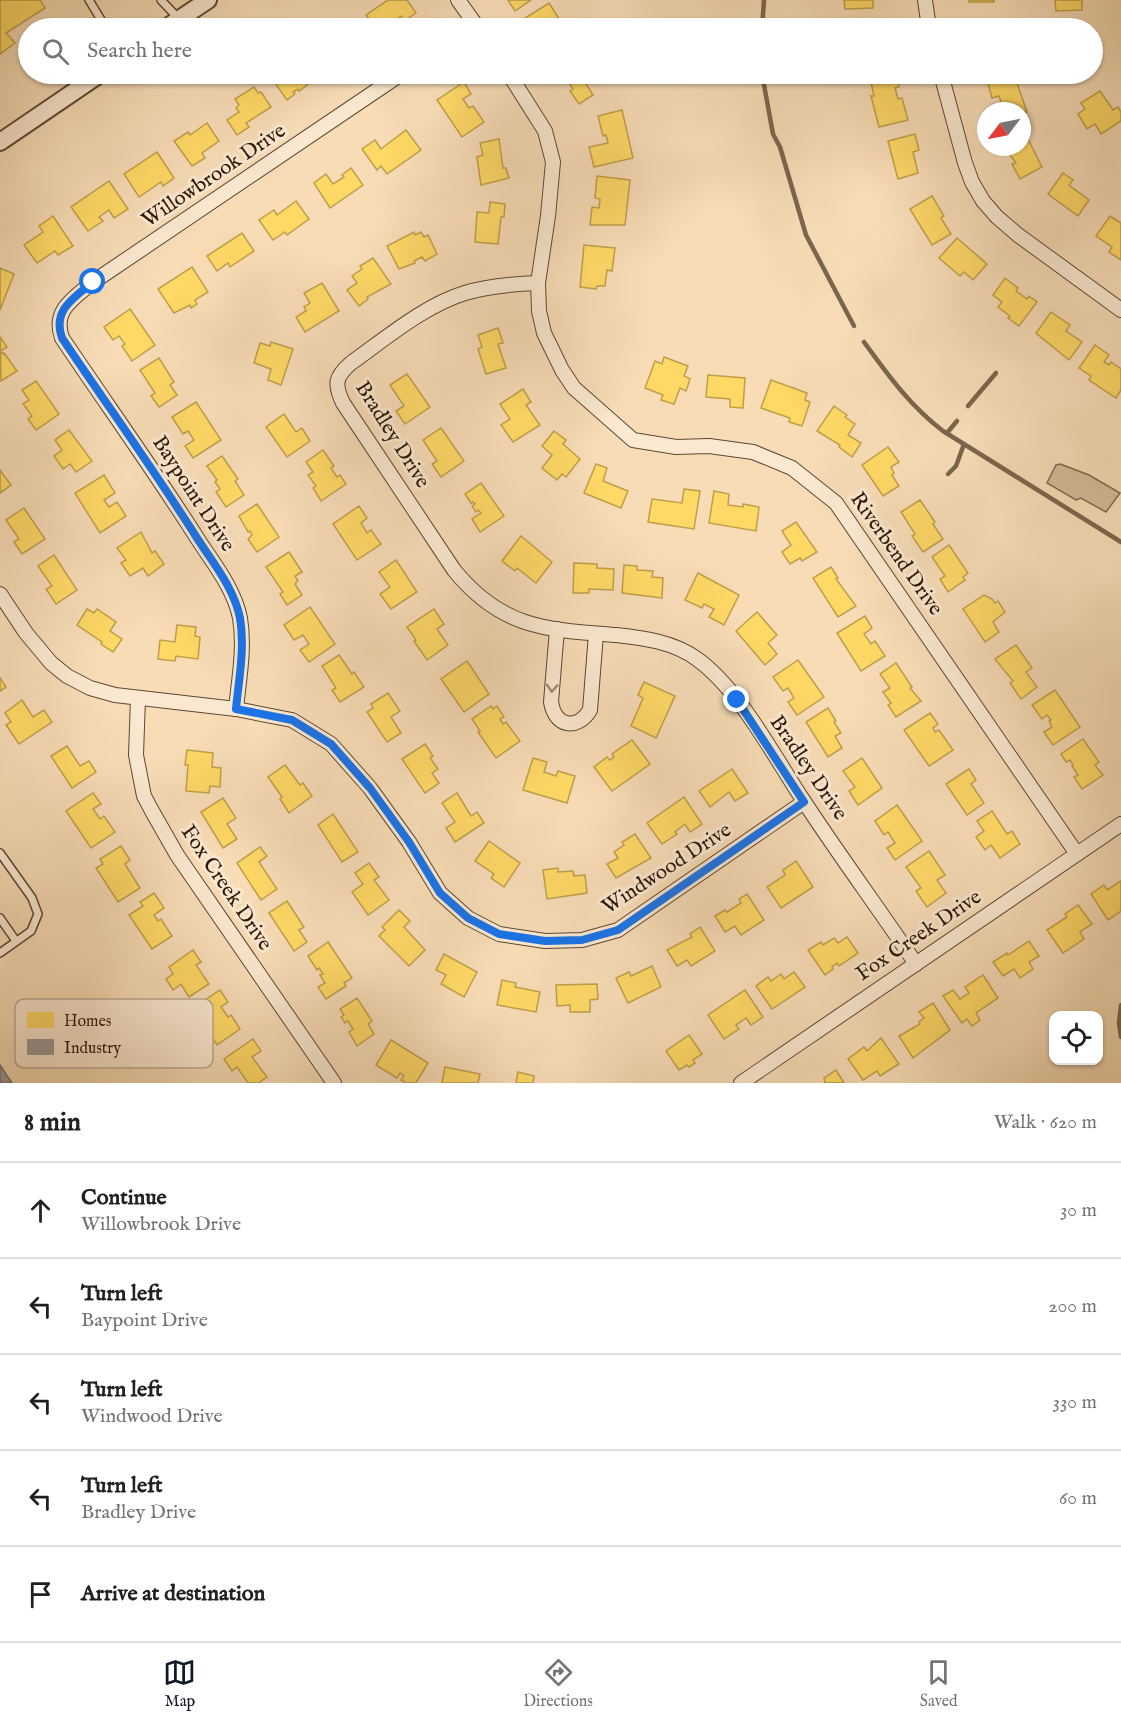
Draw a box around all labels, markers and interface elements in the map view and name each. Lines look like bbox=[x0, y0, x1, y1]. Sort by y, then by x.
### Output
search box bbox=[18, 18, 1103, 84]
icon: search bbox=[39, 35, 72, 68]
text: Search here bbox=[87, 37, 192, 65]
north arrow bbox=[977, 102, 1031, 156]
street label: Willowbrook Drive bbox=[137, 118, 292, 234]
route start bbox=[79, 268, 105, 294]
street label: Bradley Drive bbox=[348, 377, 436, 494]
street label: Baypoint Drive bbox=[145, 431, 241, 557]
street label: Riverbend Drive bbox=[843, 487, 949, 621]
one-way arrow bbox=[546, 683, 559, 692]
route end bbox=[723, 686, 749, 712]
street label: Bradley Drive bbox=[763, 710, 853, 826]
street label: Windwood Drive bbox=[597, 817, 737, 921]
street label: Fox Creek Drive bbox=[174, 820, 278, 956]
street label: Fox Creek Drive bbox=[851, 884, 987, 988]
legend bbox=[15, 999, 213, 1068]
map controls bbox=[1049, 1011, 1103, 1065]
button: locate bbox=[1049, 1011, 1103, 1065]
text: Homes bbox=[64, 1012, 112, 1032]
text: Industry bbox=[64, 1039, 121, 1059]
text: 8 min bbox=[24, 1106, 81, 1139]
text: Walk · 620 m bbox=[994, 1110, 1097, 1135]
text: Continue bbox=[81, 1184, 167, 1212]
icon: ahead bbox=[24, 1194, 57, 1227]
text: 30 m bbox=[1060, 1198, 1097, 1223]
text: Willowbrook Drive bbox=[81, 1212, 241, 1237]
text: Turn left bbox=[81, 1280, 163, 1308]
icon: left bbox=[24, 1290, 57, 1323]
text: 200 m bbox=[1048, 1294, 1097, 1319]
text: Baypoint Drive bbox=[81, 1308, 208, 1333]
text: Turn left bbox=[81, 1376, 163, 1404]
icon: left bbox=[24, 1386, 57, 1419]
text: 330 m bbox=[1052, 1390, 1097, 1415]
text: Windwood Drive bbox=[81, 1404, 223, 1429]
text: Turn left bbox=[81, 1472, 163, 1500]
icon: left bbox=[24, 1482, 57, 1515]
text: 60 m bbox=[1059, 1486, 1097, 1511]
text: Bradley Drive bbox=[81, 1500, 196, 1525]
icon: arrive bbox=[24, 1578, 57, 1611]
text: Arrive at destination bbox=[81, 1580, 265, 1608]
tab: Map bbox=[163, 1656, 196, 1712]
tab: Directions bbox=[523, 1656, 593, 1712]
tab: Saved bbox=[920, 1656, 958, 1712]

